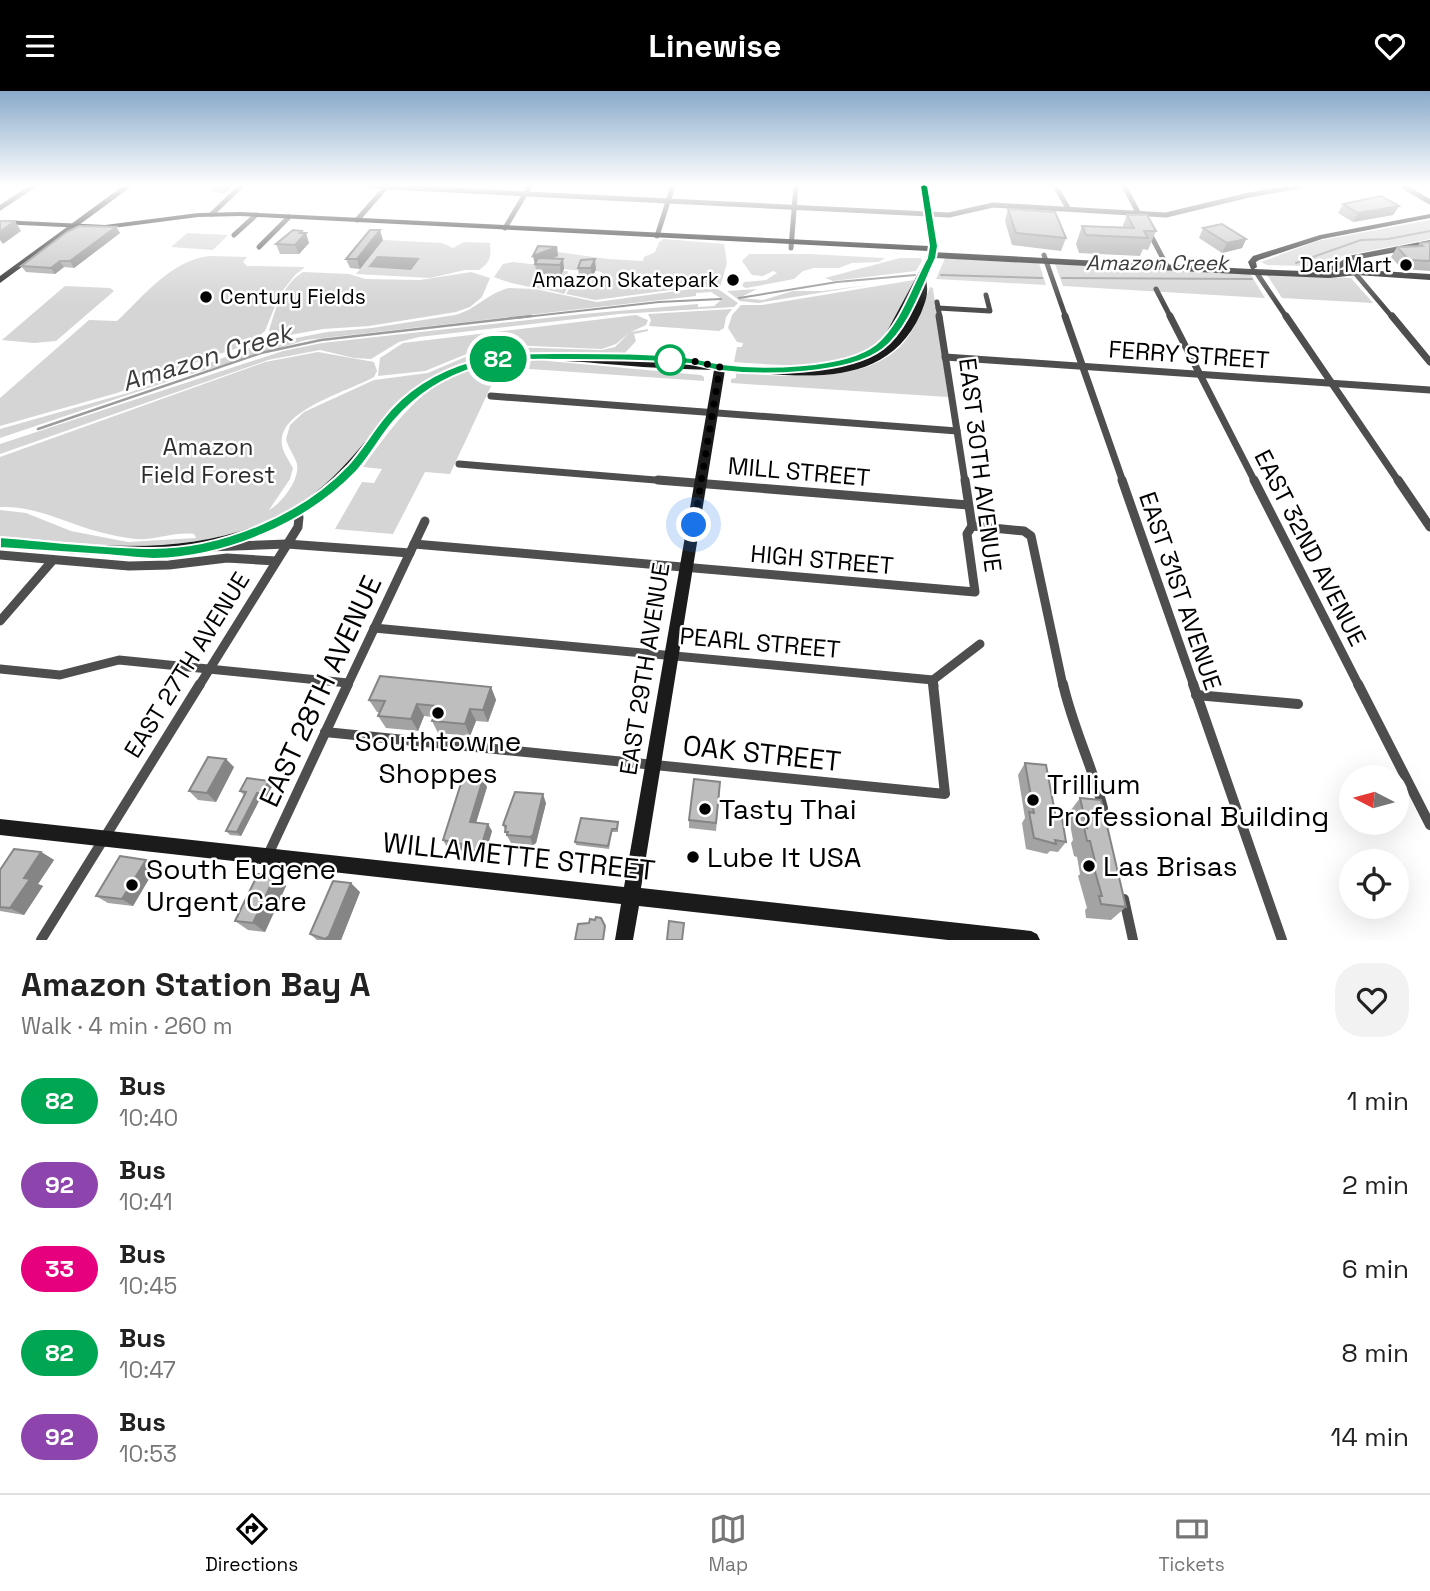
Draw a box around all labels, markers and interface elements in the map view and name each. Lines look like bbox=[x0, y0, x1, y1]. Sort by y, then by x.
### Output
text: Linewise bbox=[649, 26, 781, 66]
icon: menu bbox=[21, 27, 59, 65]
icon: heart bbox=[1371, 27, 1409, 65]
water label: Amazon Creek bbox=[1086, 249, 1231, 276]
place label: Dari Mart bbox=[1300, 251, 1392, 278]
marker: Dari Mart bbox=[1398, 257, 1414, 273]
place label: Amazon Skatepark bbox=[532, 266, 719, 293]
marker: Amazon Skatepark bbox=[725, 272, 741, 288]
place label: Century Fields bbox=[220, 283, 366, 310]
marker: Century Fields bbox=[198, 289, 214, 305]
water label: Amazon Creek bbox=[118, 314, 299, 399]
street label: FERRY STREET bbox=[1107, 333, 1271, 376]
line badge: 82 bbox=[466, 336, 530, 382]
text: 82 bbox=[484, 343, 512, 374]
unlabelled marker bbox=[655, 345, 685, 375]
street label: EAST 30TH AVENUE bbox=[952, 356, 1009, 574]
park label: Amazon Field Forest bbox=[141, 431, 275, 490]
street label: EAST 32ND AVENUE bbox=[1247, 444, 1373, 651]
street label: MILL STREET bbox=[727, 450, 871, 493]
street label: EAST 31ST AVENUE bbox=[1132, 488, 1229, 694]
your location bbox=[676, 507, 711, 542]
street label: HIGH STREET bbox=[749, 538, 895, 581]
street label: EAST 29TH AVENUE bbox=[612, 560, 677, 777]
street label: EAST 27TH AVENUE bbox=[117, 566, 256, 763]
street label: EAST 28TH AVENUE bbox=[251, 570, 389, 812]
street label: PEARL STREET bbox=[678, 620, 842, 665]
marker: Southtowne Shoppes bbox=[430, 705, 446, 721]
place label: Southtowne Shoppes bbox=[355, 723, 521, 791]
street label: OAK STREET bbox=[681, 727, 843, 779]
north arrow bbox=[1339, 765, 1409, 835]
map controls bbox=[1339, 765, 1409, 919]
place label: Trillium Professional Building bbox=[1047, 766, 1329, 834]
place label: Tasty Thai bbox=[719, 791, 857, 827]
marker: Trillium Professional Building bbox=[1025, 792, 1041, 808]
marker: Tasty Thai bbox=[697, 801, 713, 817]
street label: WILLAMETTE STREET bbox=[381, 824, 657, 888]
place label: Lube It USA bbox=[707, 839, 861, 875]
place label: Las Brisas bbox=[1103, 848, 1238, 884]
marker: Lube It USA bbox=[685, 849, 701, 865]
button: locate bbox=[1339, 849, 1409, 919]
place label: South Eugene Urgent Care bbox=[146, 851, 336, 919]
marker: Las Brisas bbox=[1081, 858, 1097, 874]
marker: South Eugene Urgent Care bbox=[124, 877, 140, 893]
button: heart bbox=[1335, 963, 1409, 1037]
text: Amazon Station Bay A bbox=[21, 964, 370, 1006]
text: Walk · 4 min · 260 m bbox=[21, 1011, 233, 1041]
text: Bus bbox=[119, 1069, 166, 1103]
text: 1 min bbox=[1347, 1084, 1409, 1118]
text: 82 bbox=[45, 1085, 74, 1116]
text: 10:40 bbox=[119, 1103, 178, 1133]
text: Bus bbox=[119, 1153, 166, 1187]
text: 2 min bbox=[1342, 1168, 1409, 1202]
text: 92 bbox=[45, 1169, 74, 1200]
text: 10:41 bbox=[119, 1187, 173, 1217]
text: Bus bbox=[119, 1237, 166, 1271]
text: 6 min bbox=[1342, 1252, 1409, 1286]
text: 33 bbox=[45, 1253, 74, 1284]
text: 10:45 bbox=[119, 1271, 177, 1301]
text: Bus bbox=[119, 1321, 166, 1355]
text: 8 min bbox=[1341, 1336, 1409, 1370]
text: 82 bbox=[45, 1337, 74, 1368]
text: 10:47 bbox=[119, 1355, 176, 1385]
text: Bus bbox=[119, 1405, 166, 1439]
text: 14 min bbox=[1331, 1420, 1409, 1454]
text: 92 bbox=[45, 1421, 74, 1452]
text: 10:53 bbox=[119, 1439, 177, 1469]
tab: Directions bbox=[205, 1510, 298, 1577]
tab: Map bbox=[709, 1510, 748, 1577]
tab: Tickets bbox=[1158, 1510, 1225, 1577]

